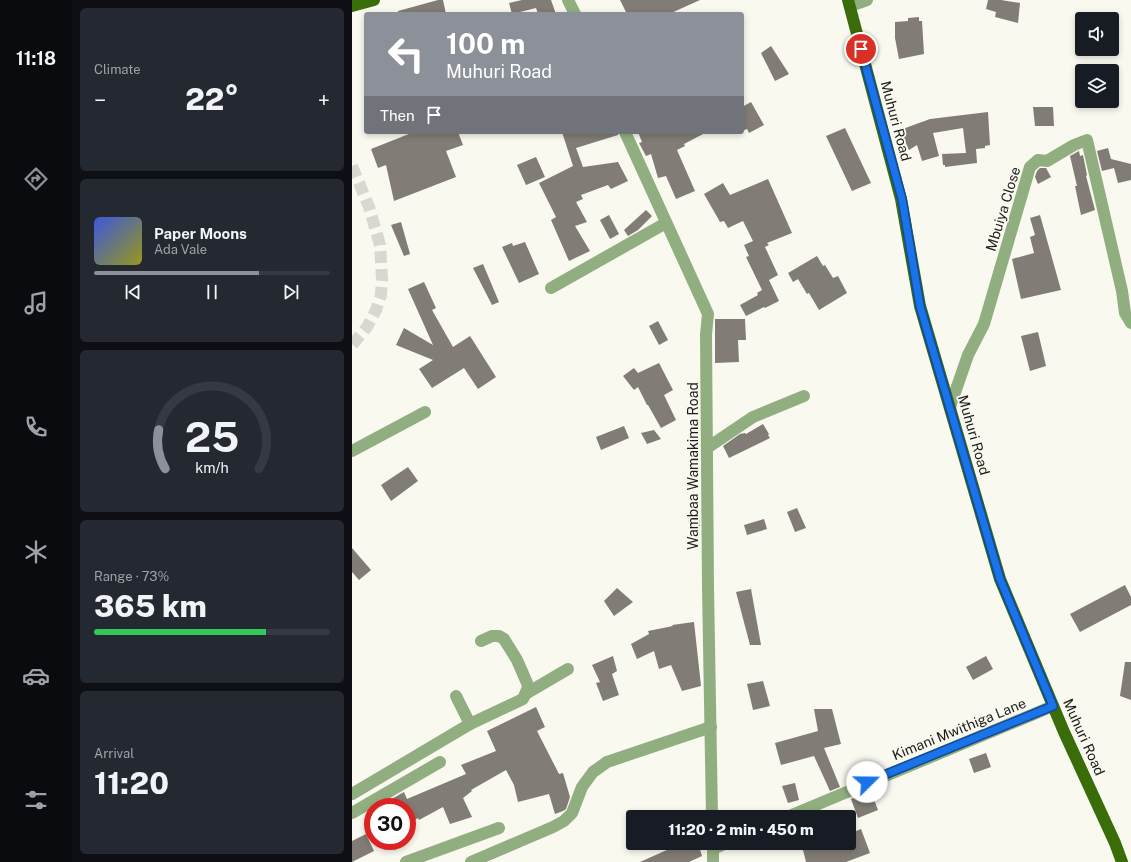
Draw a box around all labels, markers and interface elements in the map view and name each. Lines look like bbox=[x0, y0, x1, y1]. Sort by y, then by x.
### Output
map controls bbox=[1075, 12, 1119, 108]
button: sound bbox=[1075, 12, 1119, 56]
text: 100 m bbox=[446, 27, 525, 60]
icon: left bbox=[380, 28, 432, 80]
pin bbox=[844, 32, 878, 66]
icon: arrive bbox=[850, 38, 872, 60]
text: 11:18 bbox=[16, 48, 56, 69]
text: Muhuri Road bbox=[446, 61, 552, 82]
text: Climate bbox=[94, 62, 141, 77]
button: layers bbox=[1075, 64, 1119, 108]
street label: Muhuri Road bbox=[878, 79, 914, 163]
text: 22° bbox=[185, 81, 239, 117]
text: − bbox=[94, 87, 106, 113]
text: + bbox=[318, 87, 330, 113]
icon: arrive bbox=[423, 104, 445, 126]
text: Then bbox=[380, 107, 415, 124]
icon: directions bbox=[22, 165, 50, 193]
street label: Mbuiya Close bbox=[983, 165, 1023, 253]
text: Paper Moons bbox=[154, 225, 247, 242]
text: Ada Vale bbox=[154, 242, 207, 257]
icon: previous bbox=[122, 281, 144, 303]
icon: pause bbox=[201, 281, 223, 303]
icon: next bbox=[280, 281, 302, 303]
icon: music bbox=[22, 289, 50, 317]
street label: Wambaa Wamakima Road bbox=[685, 382, 701, 550]
street label: Muhuri Road bbox=[955, 393, 993, 477]
text: 25 bbox=[185, 412, 239, 461]
icon: phone bbox=[22, 413, 50, 441]
text: km/h bbox=[195, 459, 229, 476]
icon: climate bbox=[22, 538, 50, 566]
text: Range · 73% bbox=[94, 569, 169, 584]
text: 365 km bbox=[94, 588, 207, 624]
icon: car bbox=[22, 662, 50, 690]
street label: Kimani Mwithiga Lane bbox=[890, 695, 1028, 763]
street label: Muhuri Road bbox=[1060, 696, 1108, 778]
text: Arrival bbox=[94, 746, 134, 761]
position arrow bbox=[846, 761, 888, 803]
text: 11:20 bbox=[94, 765, 169, 801]
icon: filters bbox=[22, 786, 50, 814]
speed limit sign: 30 bbox=[364, 798, 416, 850]
text: 11:20 · 2 min · 450 m bbox=[668, 821, 814, 838]

